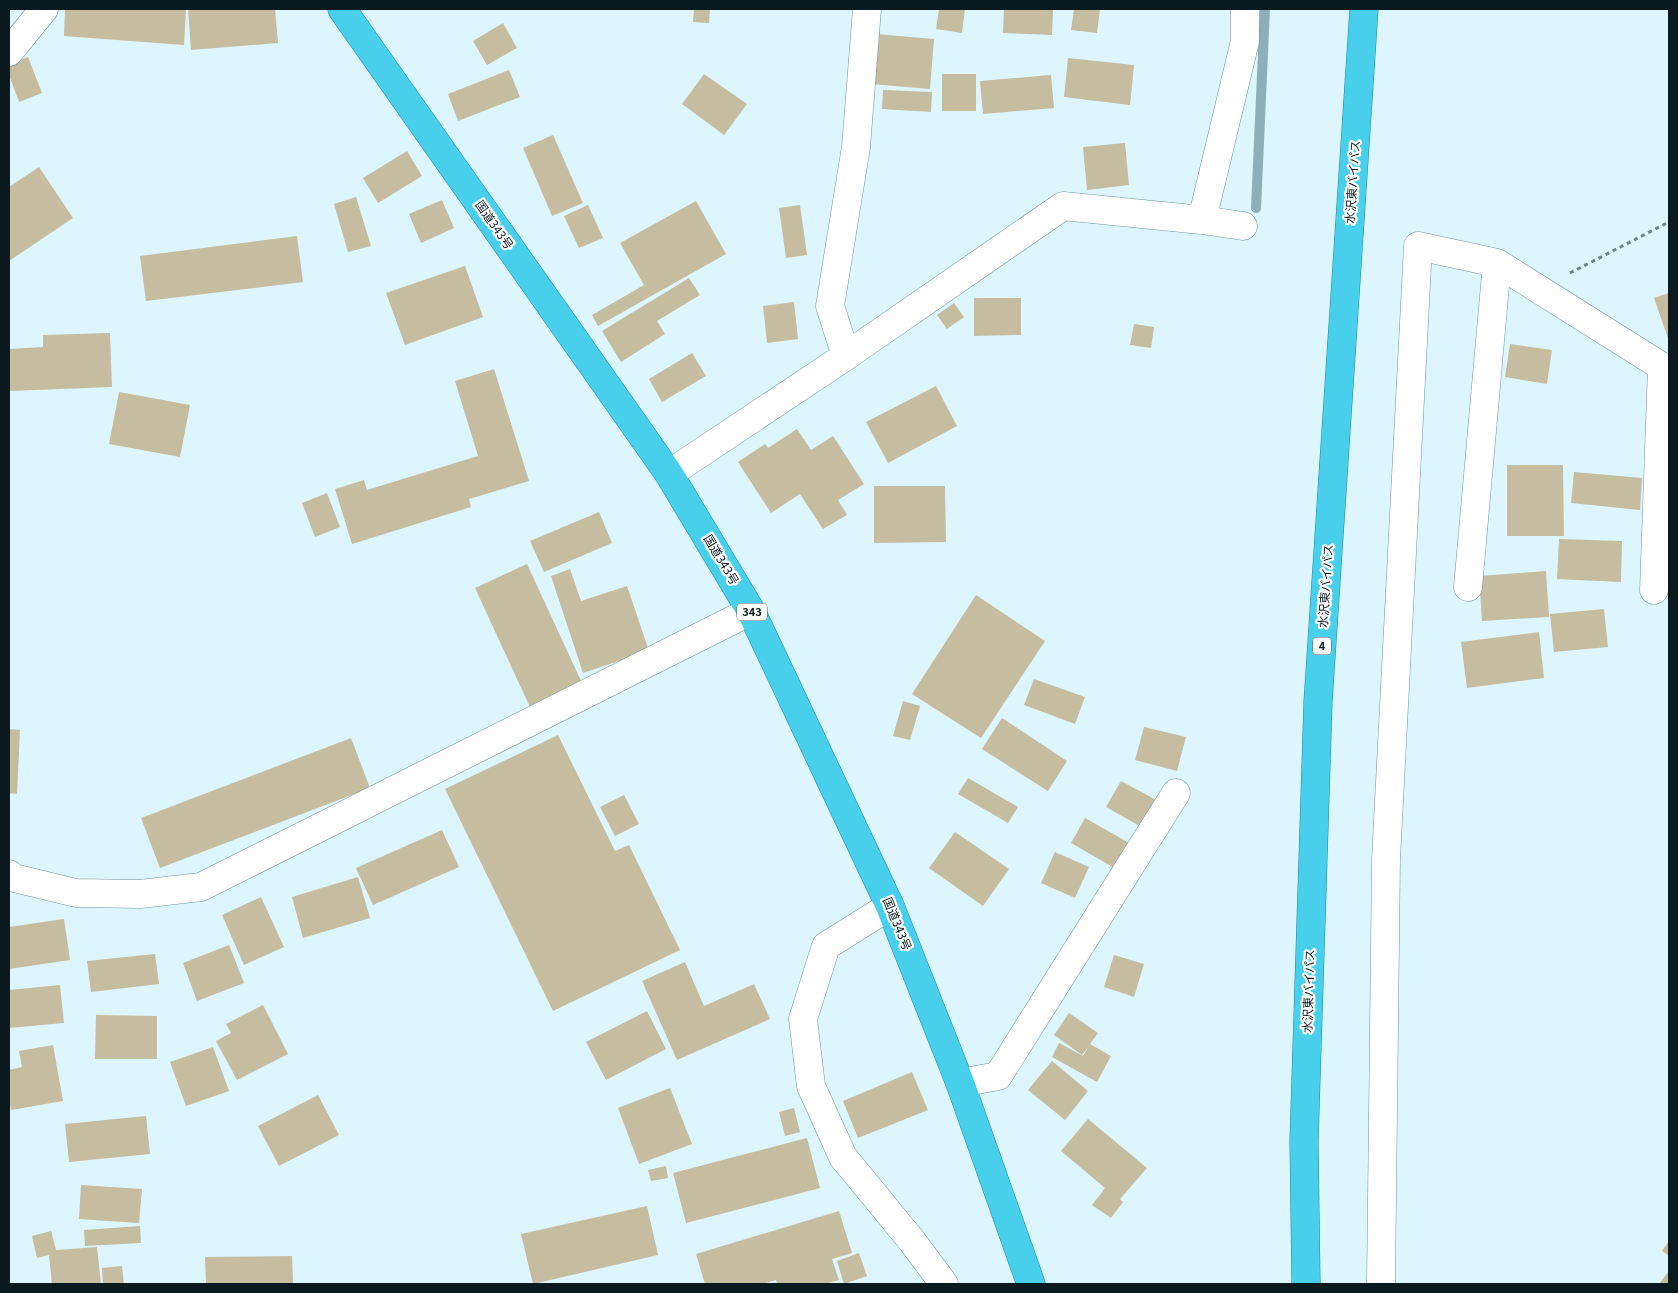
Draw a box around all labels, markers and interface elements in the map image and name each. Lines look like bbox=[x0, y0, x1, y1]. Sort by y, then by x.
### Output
street label: 水沢東バイパス bbox=[1340, 140, 1363, 224]
street label: 国道343号 bbox=[472, 196, 518, 252]
street label: 国道343号 bbox=[701, 531, 744, 588]
street label: 水沢東バイパス bbox=[1313, 544, 1336, 628]
road number: 343 bbox=[737, 604, 767, 620]
road number: 4 bbox=[1313, 637, 1331, 654]
street label: 国道343号 bbox=[880, 894, 917, 953]
street label: 水沢東バイパス bbox=[1298, 949, 1317, 1033]

